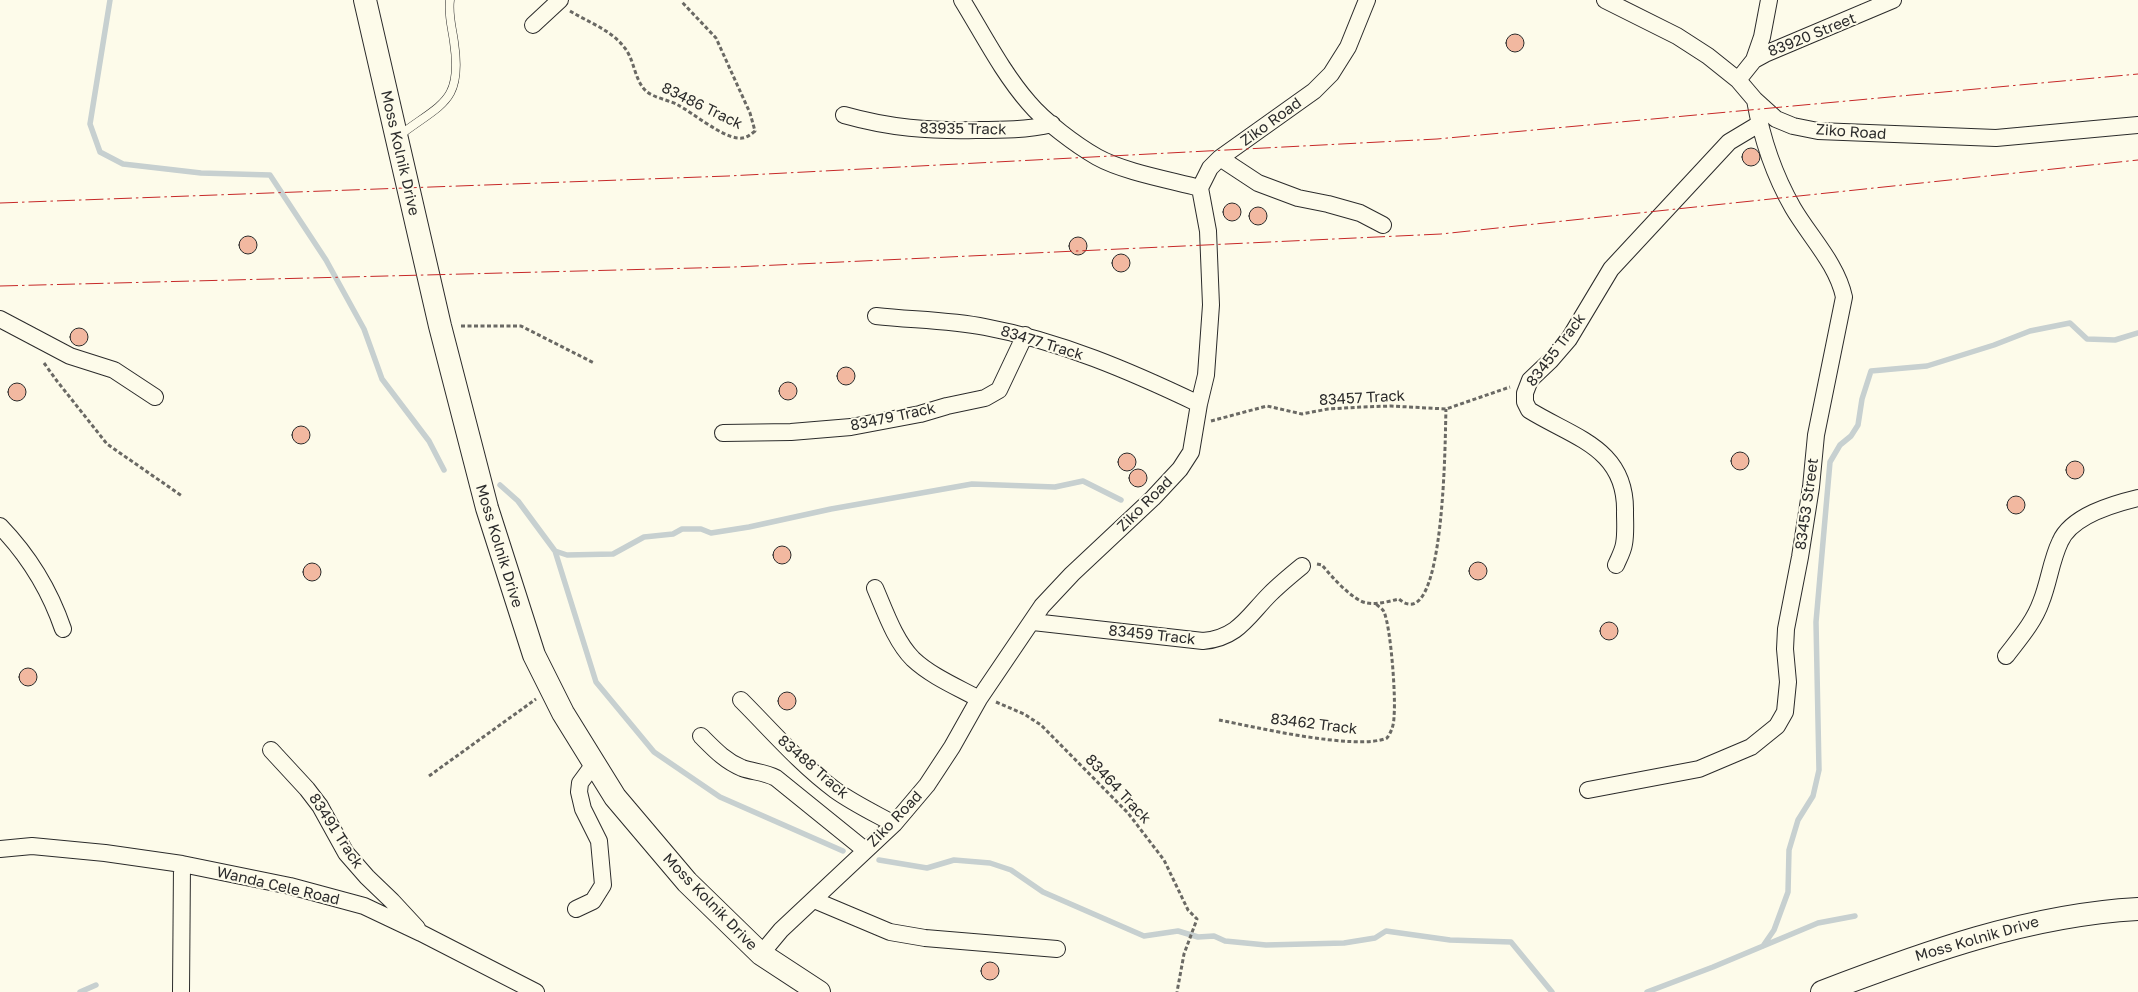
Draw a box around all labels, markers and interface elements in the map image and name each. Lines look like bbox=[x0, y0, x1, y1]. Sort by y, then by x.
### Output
street label: 83920 Street bbox=[1765, 9, 1859, 61]
street label: 83486 Track bbox=[659, 79, 745, 133]
street label: Moss Kolnik Drive bbox=[377, 89, 423, 217]
street label: Ziko Road bbox=[1237, 94, 1305, 150]
street label: 83935 Track bbox=[919, 119, 1007, 139]
street label: Ziko Road bbox=[1815, 121, 1887, 143]
street label: 83455 Track bbox=[1523, 310, 1589, 390]
street label: 83477 Track bbox=[998, 322, 1086, 364]
street label: 83457 Track bbox=[1318, 387, 1406, 409]
street label: 83479 Track bbox=[849, 399, 937, 435]
street label: 83453 Street bbox=[1792, 457, 1822, 551]
street label: Ziko Road bbox=[1114, 473, 1176, 535]
street label: Moss Kolnik Drive bbox=[472, 482, 526, 610]
street label: 83459 Track bbox=[1108, 621, 1196, 649]
street label: 83462 Track bbox=[1270, 710, 1358, 738]
street label: 83488 Track bbox=[774, 731, 852, 803]
street label: 83464 Track bbox=[1081, 751, 1155, 827]
street label: Ziko Road bbox=[864, 787, 926, 851]
street label: 83491 Track bbox=[305, 790, 367, 872]
street label: Moss Kolnik Drive bbox=[659, 850, 761, 954]
street label: Wanda Cele Road bbox=[215, 863, 341, 909]
street label: Moss Kolnik Drive bbox=[1913, 913, 2041, 965]

